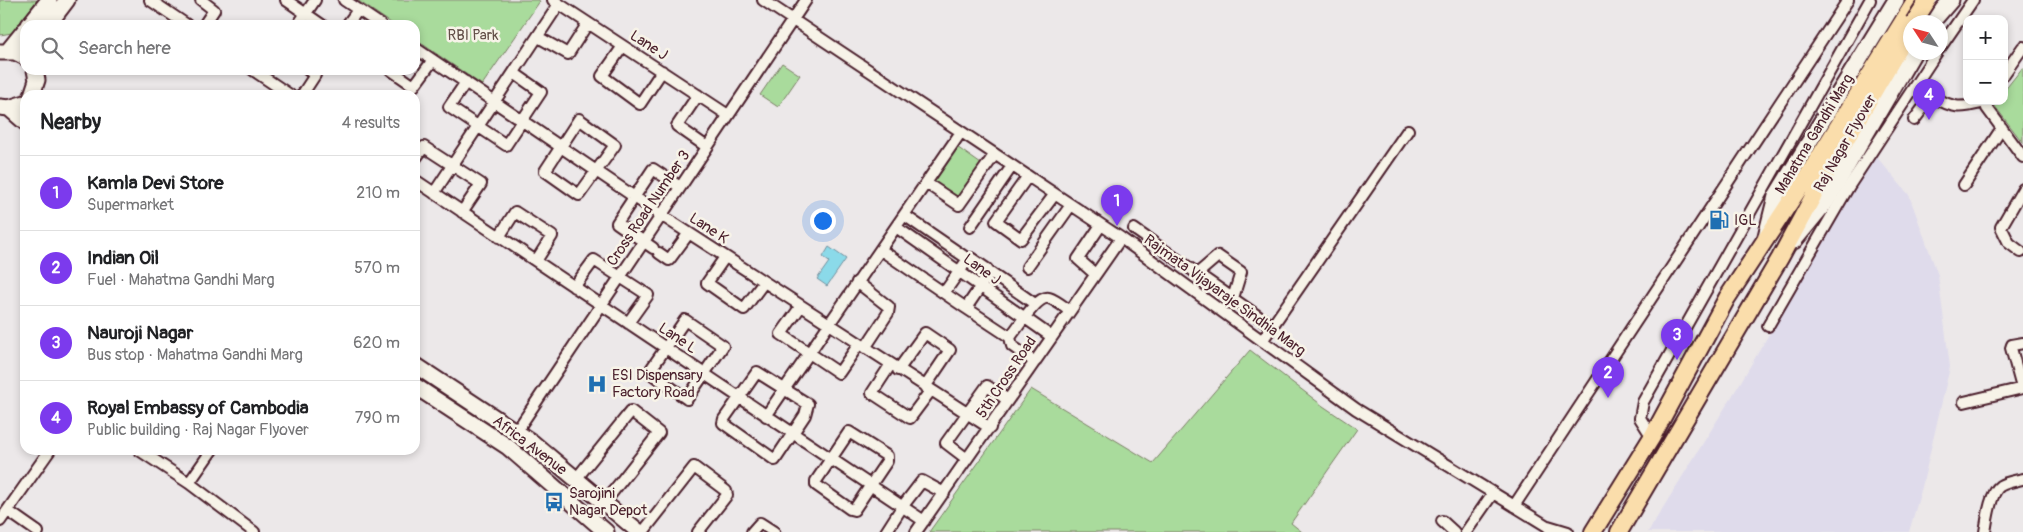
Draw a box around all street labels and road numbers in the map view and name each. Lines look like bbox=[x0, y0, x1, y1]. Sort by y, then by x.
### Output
street label: Lane J bbox=[626, 26, 671, 65]
street label: Mahatma Gandhi Marg bbox=[1771, 71, 1858, 198]
street label: Raj Nagar Flyover bbox=[1810, 91, 1881, 195]
street label: Cross Road Number 3 bbox=[603, 147, 694, 270]
street label: Lane K bbox=[685, 209, 732, 248]
street label: Rajmata Vijayaraje Sindhia Marg bbox=[1140, 230, 1309, 360]
street label: Lane J bbox=[959, 250, 1004, 289]
street label: Lane L bbox=[655, 319, 701, 358]
street label: 5th Cross Road bbox=[972, 333, 1041, 422]
street label: Africa Avenue bbox=[489, 411, 571, 480]

